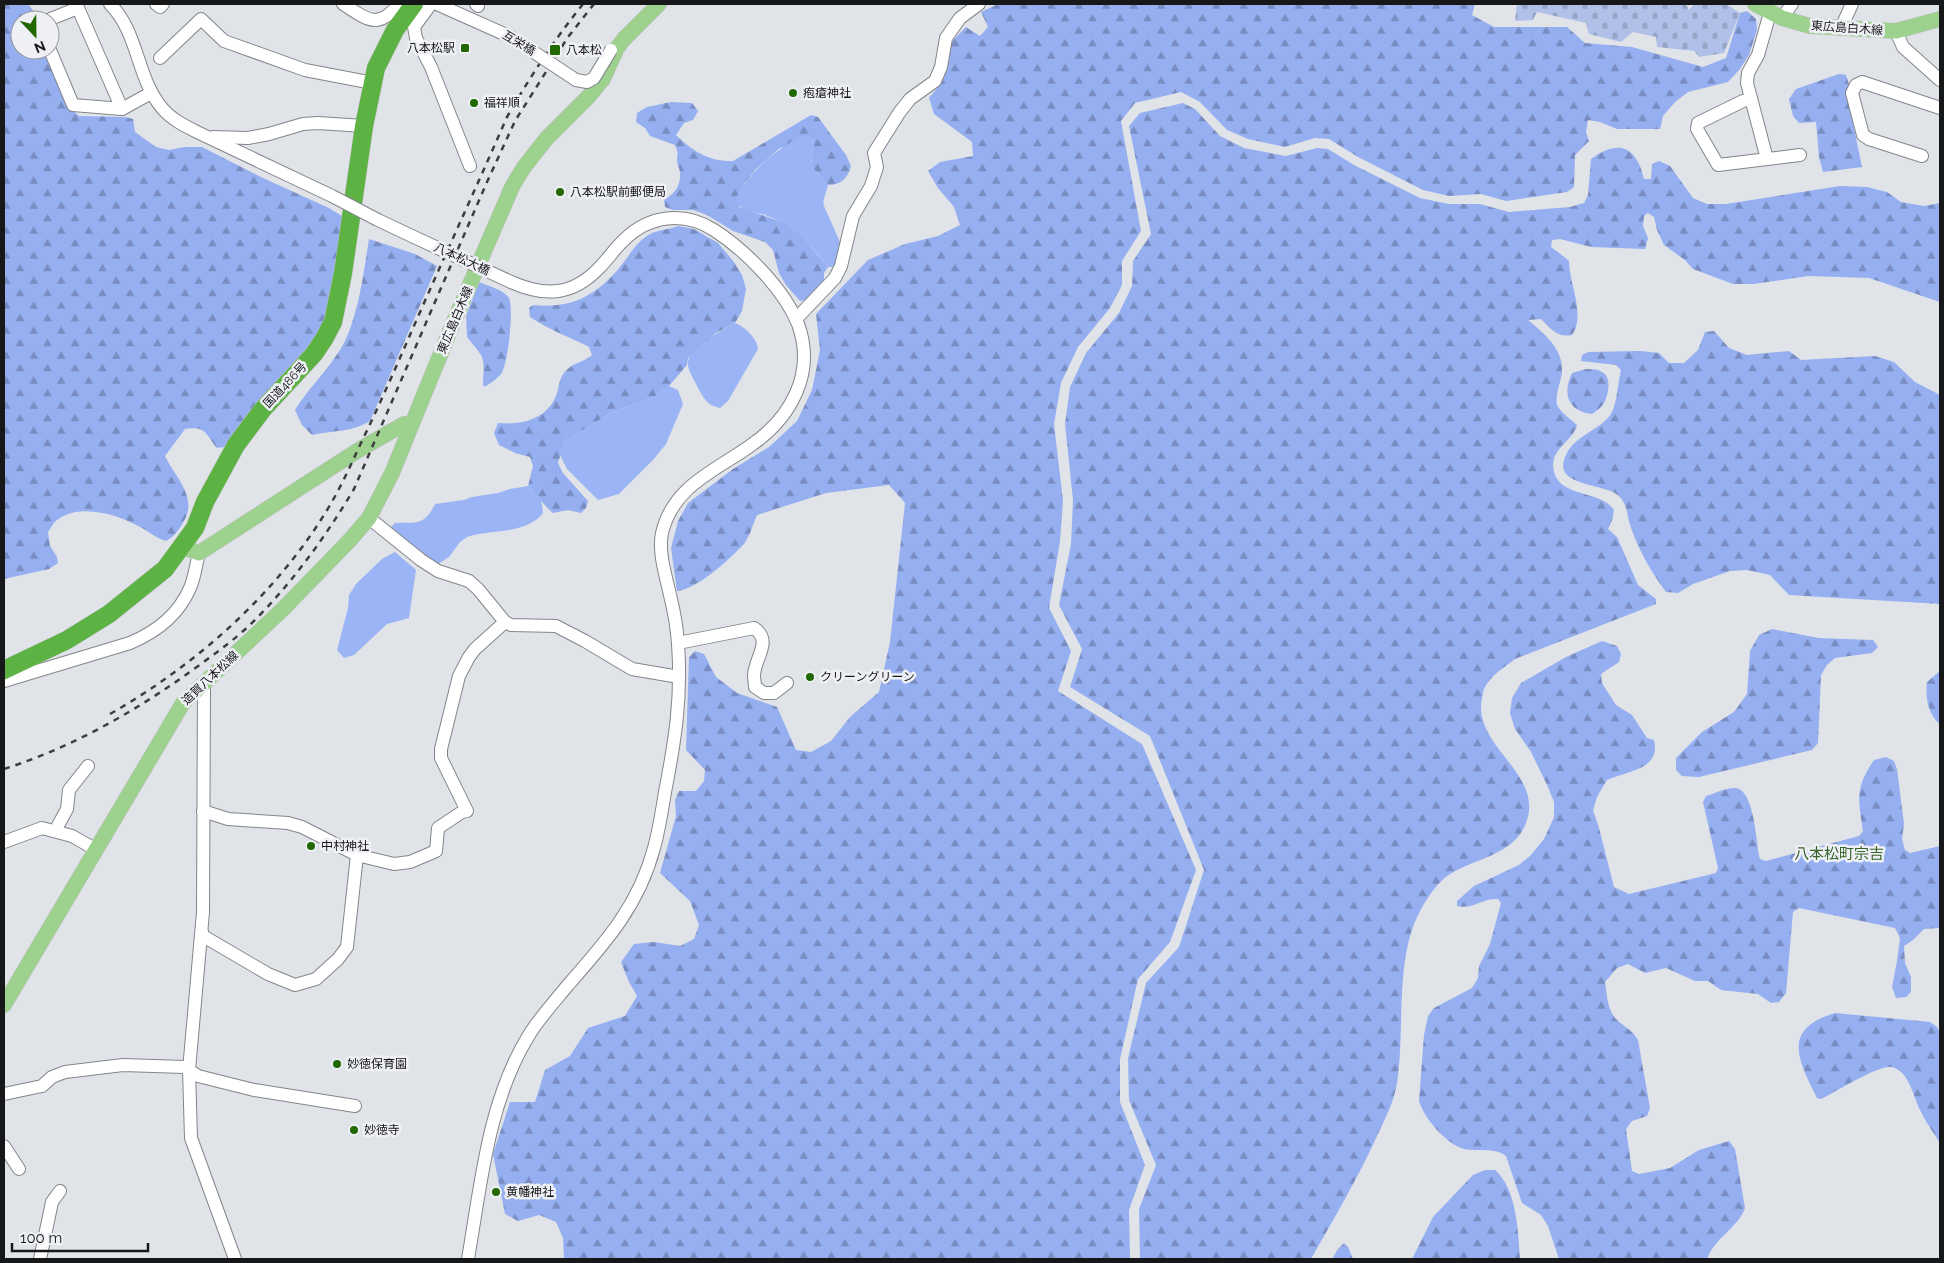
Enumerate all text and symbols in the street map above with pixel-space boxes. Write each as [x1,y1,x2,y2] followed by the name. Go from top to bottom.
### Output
[10,10,60,60] north arrow
[1811,19,1883,37] street label: 東広島白木線
[500,28,538,58] street label: 互栄橋
[32,38,48,56] text: N
[407,41,455,55] place label: 八本松駅
[459,42,471,54] marker: 八本松駅
[548,43,562,57] marker: 八本松
[566,43,602,57] place label: 八本松
[803,86,851,100] place label: 疱瘡神社
[787,87,799,99] marker: 疱瘡神社
[484,96,520,110] place label: 福祥順
[468,97,480,109] marker: 福祥順
[570,185,666,199] place label: 八本松駅前郵便局
[554,186,566,198] marker: 八本松駅前郵便局
[432,240,492,278] street label: 八本松大橋
[434,284,476,356] street label: 東広島白木線
[260,359,310,411] street label: 国道486号
[179,648,241,708] street label: 造賀八本松線
[820,670,915,684] place label: クリーングリーン
[804,671,816,683] marker: クリーングリーン
[321,839,369,853] place label: 中村神社
[305,840,317,852] marker: 中村神社
[1794,845,1884,863] district label: 八本松町宗吉
[347,1057,407,1071] place label: 妙徳保育園
[331,1058,343,1070] marker: 妙徳保育園
[364,1123,400,1137] place label: 妙徳寺
[348,1124,360,1136] marker: 妙徳寺
[506,1185,554,1199] place label: 黄幡神社
[490,1186,502,1198] marker: 黄幡神社
[12,1220,149,1252] scale bar
[20,1229,62,1247] text: 100 m

